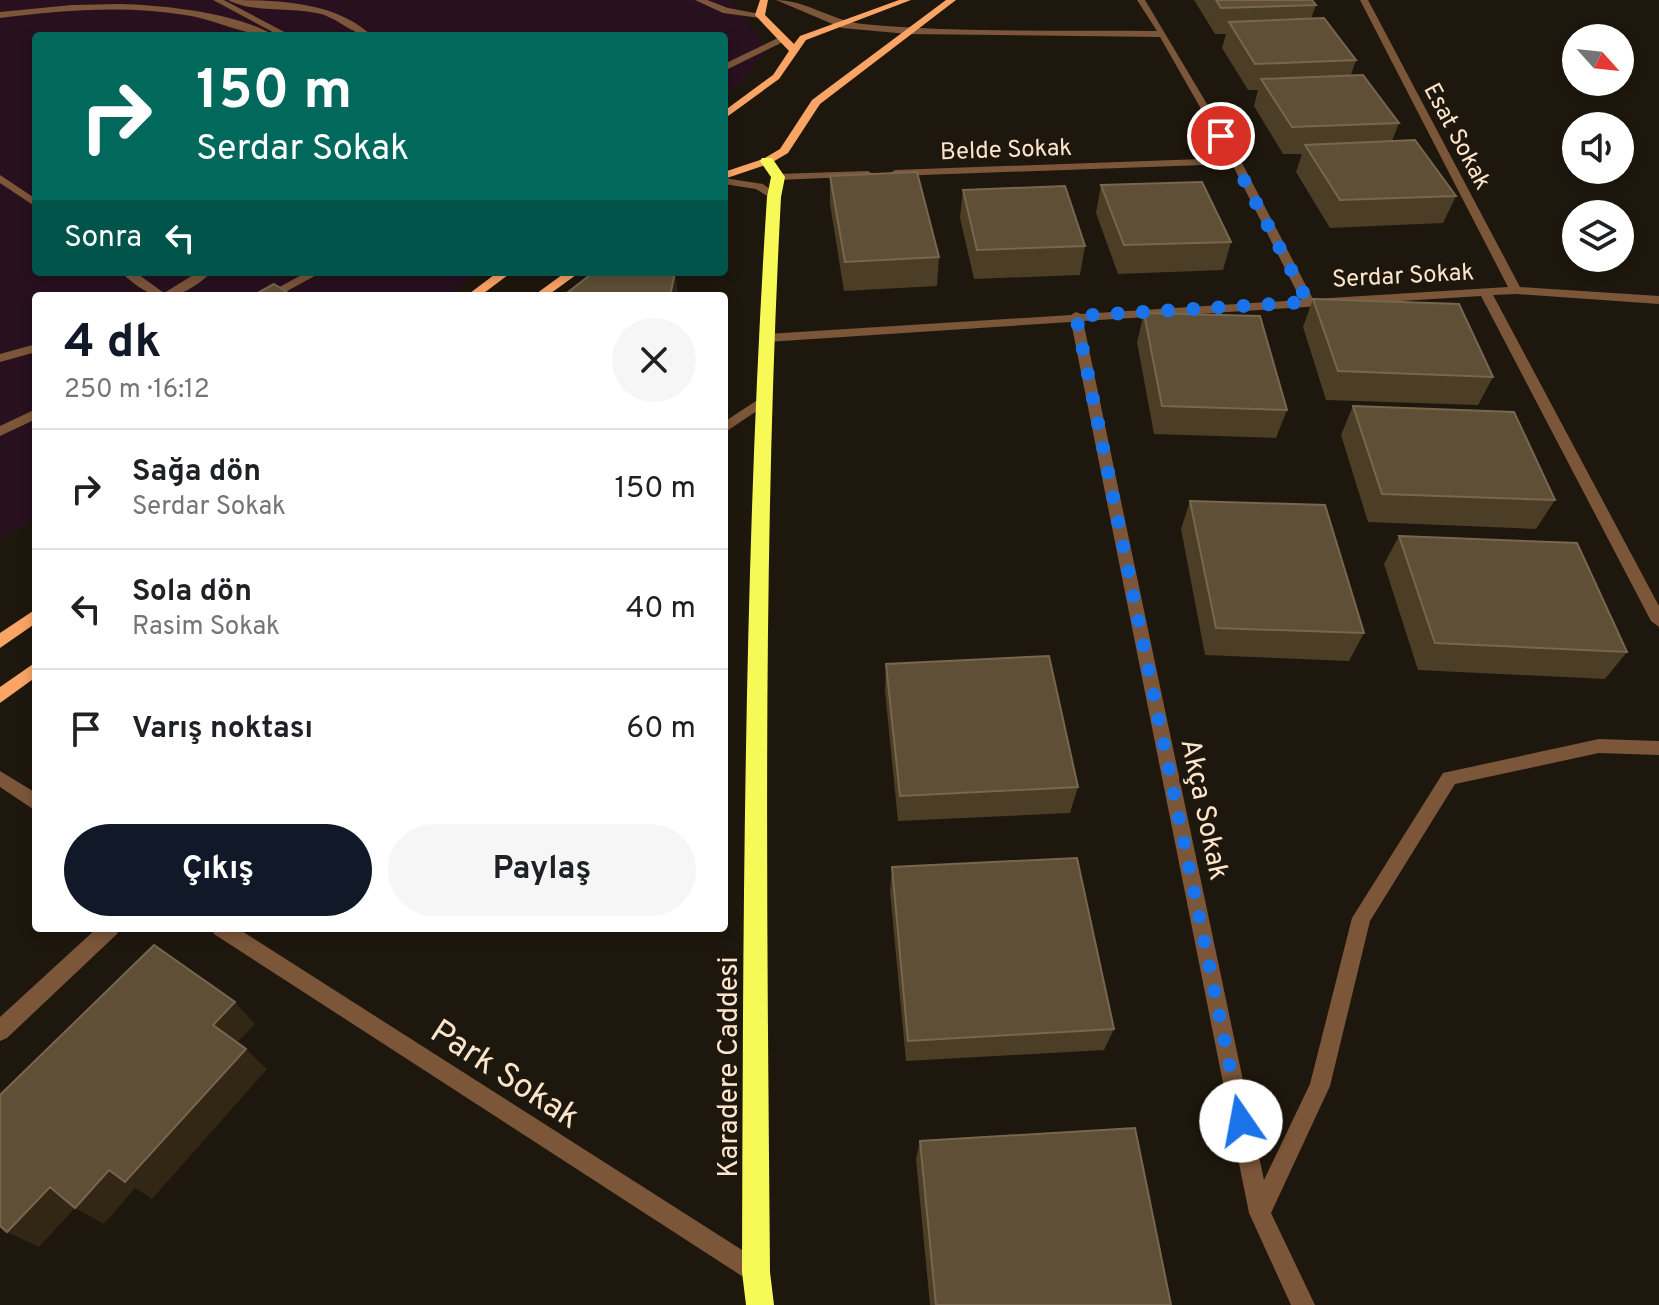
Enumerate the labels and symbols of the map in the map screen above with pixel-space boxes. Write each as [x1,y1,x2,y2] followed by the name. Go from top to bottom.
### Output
[1562,24,1634,96] north arrow
[1416,78,1497,196] street label: Esat Sokak
[1187,102,1255,170] pin
[940,134,1073,168] street label: Belde Sokak
[1331,258,1475,296] street label: Serdar Sokak
[1171,736,1236,884] street label: Akça Sokak
[712,956,748,1178] street label: Karadere Caddesi
[421,1012,587,1140] street label: Park Sokak
[1199,1079,1283,1163] position arrow

